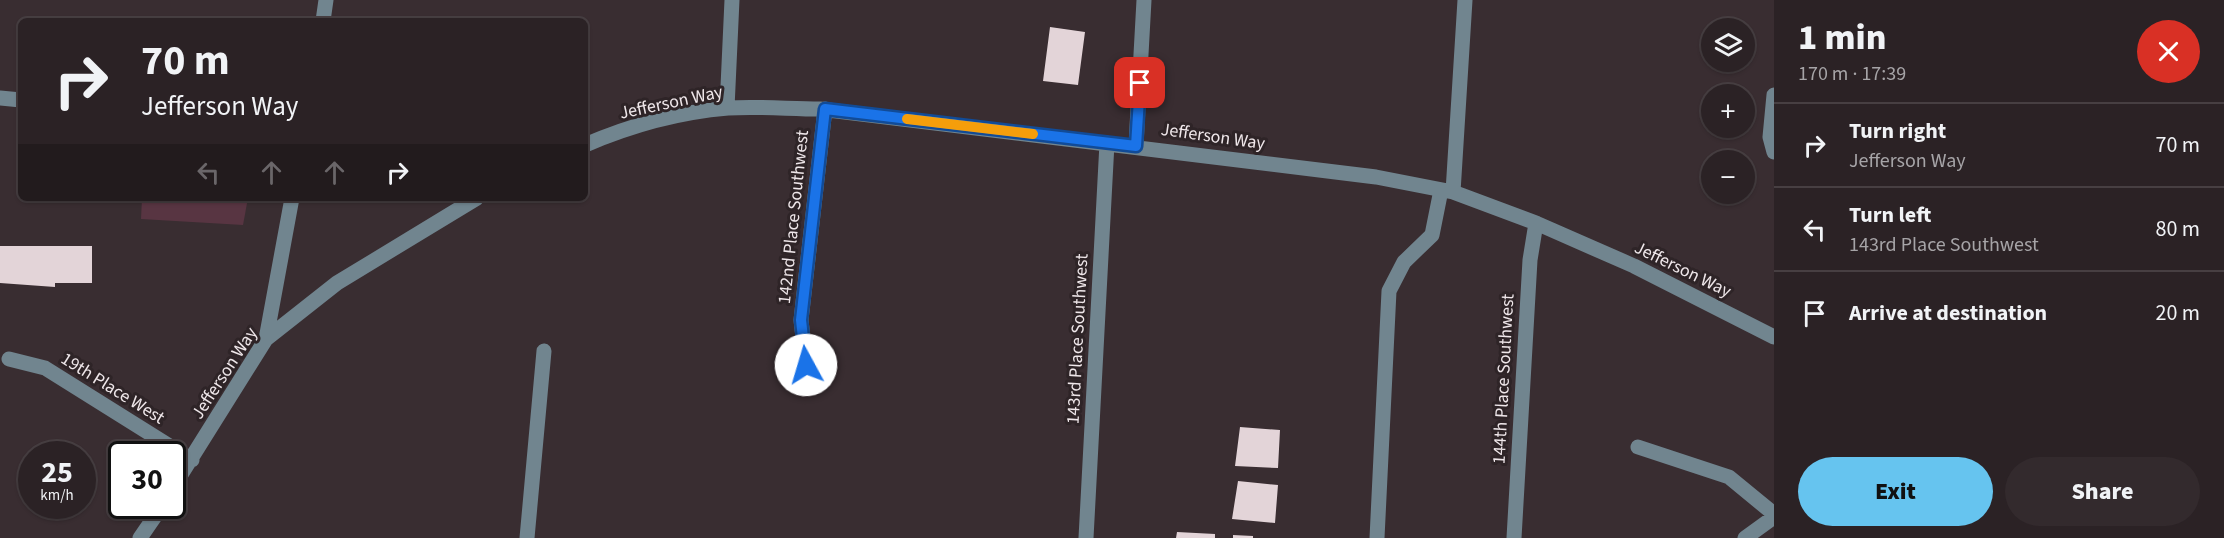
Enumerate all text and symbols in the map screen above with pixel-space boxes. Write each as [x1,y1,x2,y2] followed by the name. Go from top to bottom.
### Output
[1798,12,1886,63] text: 1 min
[1701,18,1755,204] map controls
[1701,18,1755,72] button: layers
[2137,20,2200,83] button: close
[141,31,230,91] text: 70 m
[42,42,120,120] icon: right
[1114,57,1165,108] pin
[1798,60,1906,88] text: 170 m · 17:39
[1123,66,1156,99] icon: arrive
[617,79,726,126] street label: Jefferson Way
[1701,84,1755,138] button: +
[141,87,298,126] text: Jefferson Way
[1849,115,1946,147] text: Turn right
[1159,117,1267,156] street label: Jefferson Way
[772,129,815,305] street label: 142nd Place Southwest
[1798,129,1831,162] icon: right
[2155,129,2200,161] text: 70 m
[1849,147,1966,175] text: Jefferson Way
[1701,150,1755,204] button: −
[192,156,225,189] icon: left
[255,156,288,189] icon: ahead
[318,156,351,189] icon: ahead
[381,156,414,189] icon: right
[1849,199,1931,231] text: Turn left
[1798,213,1831,246] icon: left
[2155,213,2200,245] text: 80 m
[1849,231,2039,259] text: 143rd Place Southwest
[1630,235,1736,304] street label: Jefferson Way
[1061,253,1094,425] street label: 143rd Place Southwest
[1487,293,1520,465] street label: 144th Place Southwest
[1798,297,1831,330] icon: arrive
[1849,297,2047,329] text: Arrive at destination
[2155,297,2200,329] text: 20 m
[185,322,264,424] street label: Jefferson Way
[774,333,838,397] position arrow
[56,347,169,430] street label: 19th Place West
[108,441,186,519] speed limit sign: 30
[41,451,73,494] text: 25
[1798,457,1993,526] button: Exit
[2005,457,2200,526] button: Share
[40,485,74,506] text: km/h

